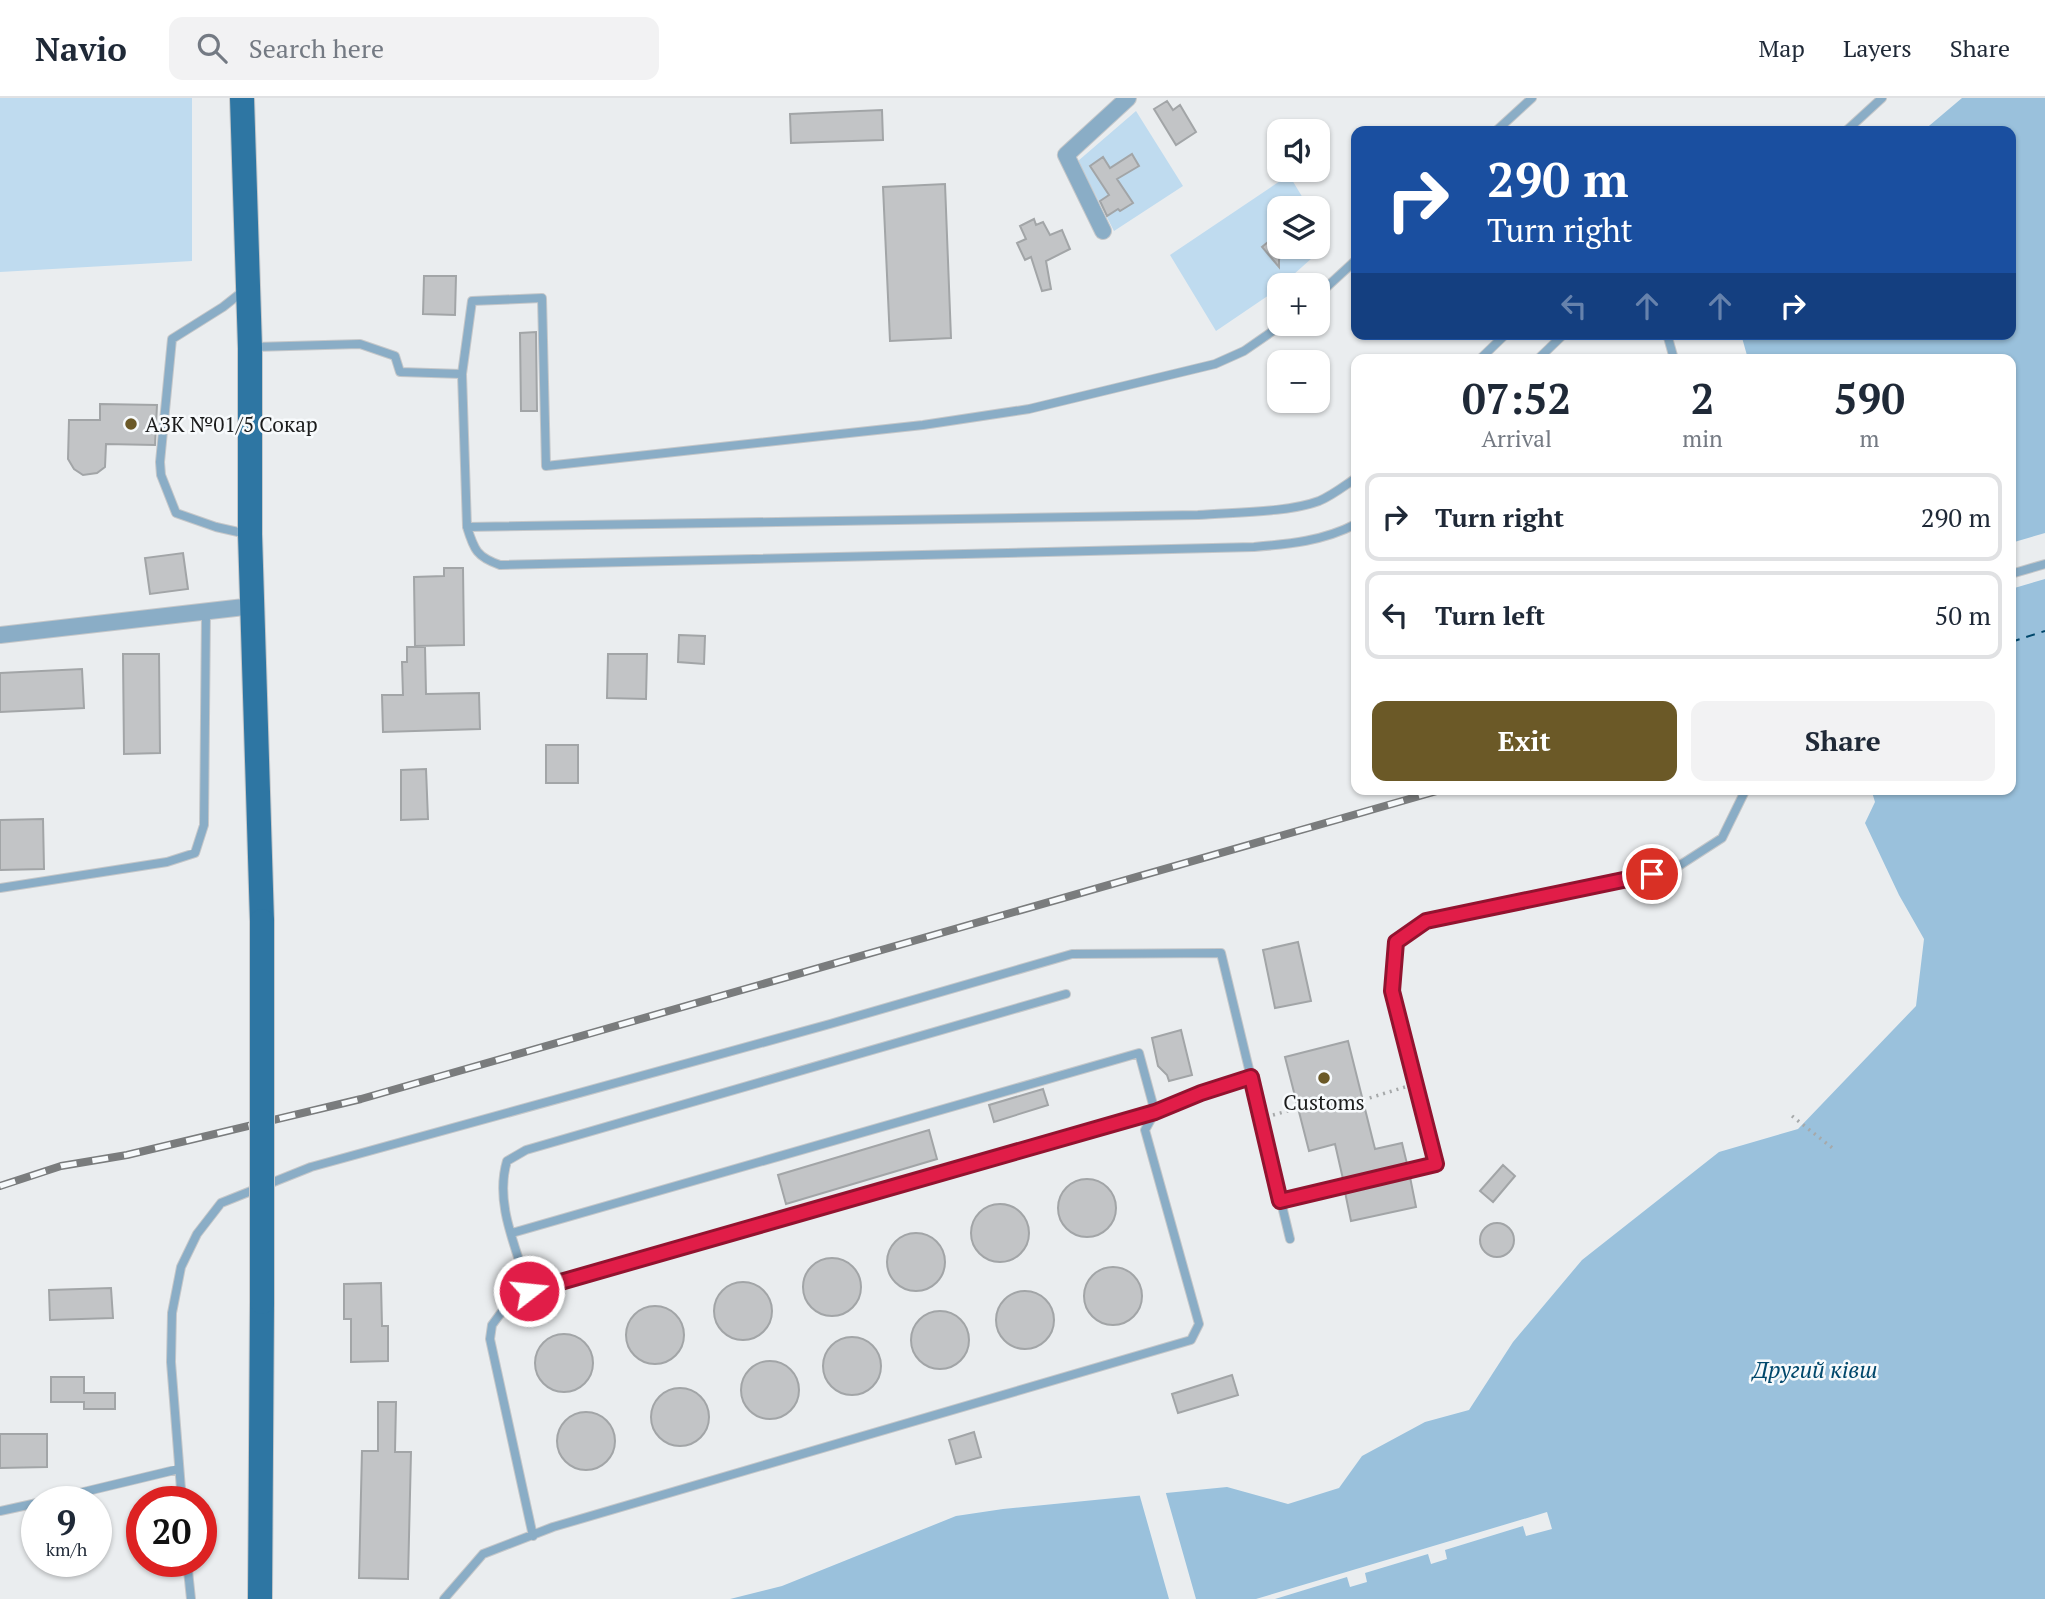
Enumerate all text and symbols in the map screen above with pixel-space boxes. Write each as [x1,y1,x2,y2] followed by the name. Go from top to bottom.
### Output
[169,17,659,80] search box
[35,27,127,70] text: Navio
[193,29,231,67] icon: search
[249,31,384,65] text: Search here
[1758,32,1805,64] text: Map
[1843,32,1912,64] text: Layers
[1950,32,2010,64] text: Share
[1267,119,1330,413] map controls
[1267,119,1330,182] button: sound
[1487,146,1629,211] text: 290 m
[1372,154,1463,245] icon: right
[1267,196,1330,259] button: layers
[1487,209,1633,251] text: Turn right
[1267,273,1330,336] button: +
[1555,287,1593,325] icon: left
[1628,287,1666,325] icon: ahead
[1701,287,1739,325] icon: ahead
[1774,287,1812,325] icon: right
[1267,350,1330,413] button: −
[1462,370,1571,426] text: 07:52
[1691,370,1714,426] text: 2
[1834,370,1905,426] text: 590
[145,410,318,438] place label: АЗК №01/5 Сокар
[123,416,139,432] marker: АЗК №01/5 Сокар
[1481,423,1552,454] text: Arrival
[1682,423,1723,454] text: min
[1859,423,1879,454] text: m
[1376,498,1414,536] icon: right
[1435,500,1564,534] text: Turn right
[1921,500,1991,534] text: 290 m
[1376,596,1414,634] icon: left
[1435,598,1545,632] text: Turn left
[1935,598,1991,632] text: 50 m
[1372,701,1677,781] button: Exit
[1691,701,1995,781] button: Share
[1622,844,1682,904] pin
[1633,855,1671,893] icon: arrive
[1316,1070,1332,1086] marker: Customs
[1283,1088,1365,1116] place label: Customs
[492,1254,566,1328] position arrow
[1750,1354,1878,1385] water label: Другий ківш
[126,1486,217,1577] speed limit sign: 20
[57,1499,76,1545] text: 9
[46,1537,87,1561] text: km/h

